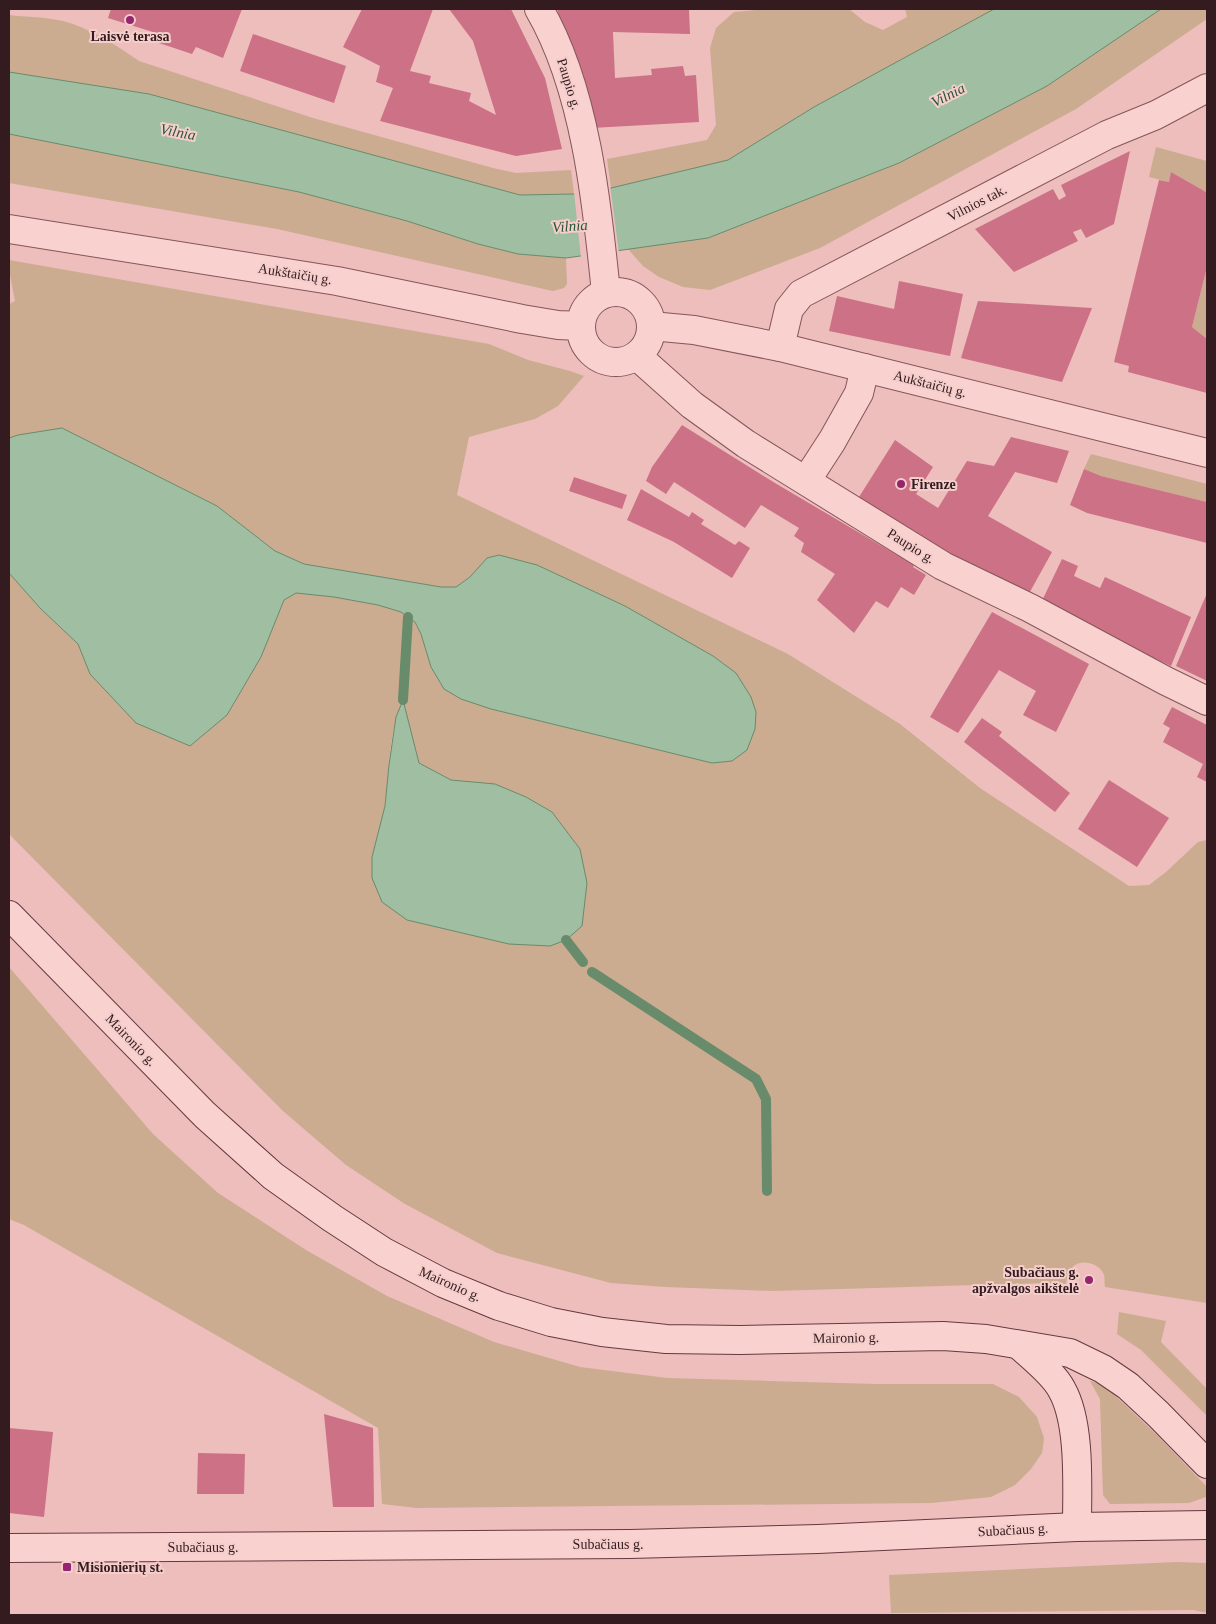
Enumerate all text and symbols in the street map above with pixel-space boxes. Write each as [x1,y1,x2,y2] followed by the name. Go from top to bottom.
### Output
[124,14,136,26] marker: Laisvė terasa
[91,29,169,44] place label: Laisvė terasa
[554,57,584,111] street label: Paupio g.
[929,80,967,110] water label: Vilnia
[159,121,197,143] water label: Vilnia
[945,182,1009,224] street label: Vilnios tak.
[552,217,588,235] water label: Vilnia
[257,261,333,287] street label: Aukštaičių g.
[892,368,968,400] street label: Aukštaičių g.
[911,477,956,492] place label: Firenze
[895,478,907,490] marker: Firenze
[885,526,937,566] street label: Paupio g.
[103,1011,159,1069] street label: Maironio g.
[417,1264,483,1304] street label: Maironio g.
[972,1265,1079,1296] place label: Subačiaus g. apžvalgos aikštelė
[1083,1274,1095,1286] marker: Subačiaus g. apžvalgos aikštelė
[813,1330,879,1346] street label: Maironio g.
[977,1521,1049,1539] street label: Subačiaus g.
[573,1537,643,1552] street label: Subačiaus g.
[168,1540,238,1555] street label: Subačiaus g.
[77,1560,163,1575] place label: Misionierių st.
[61,1561,73,1573] marker: Misionierių st.

